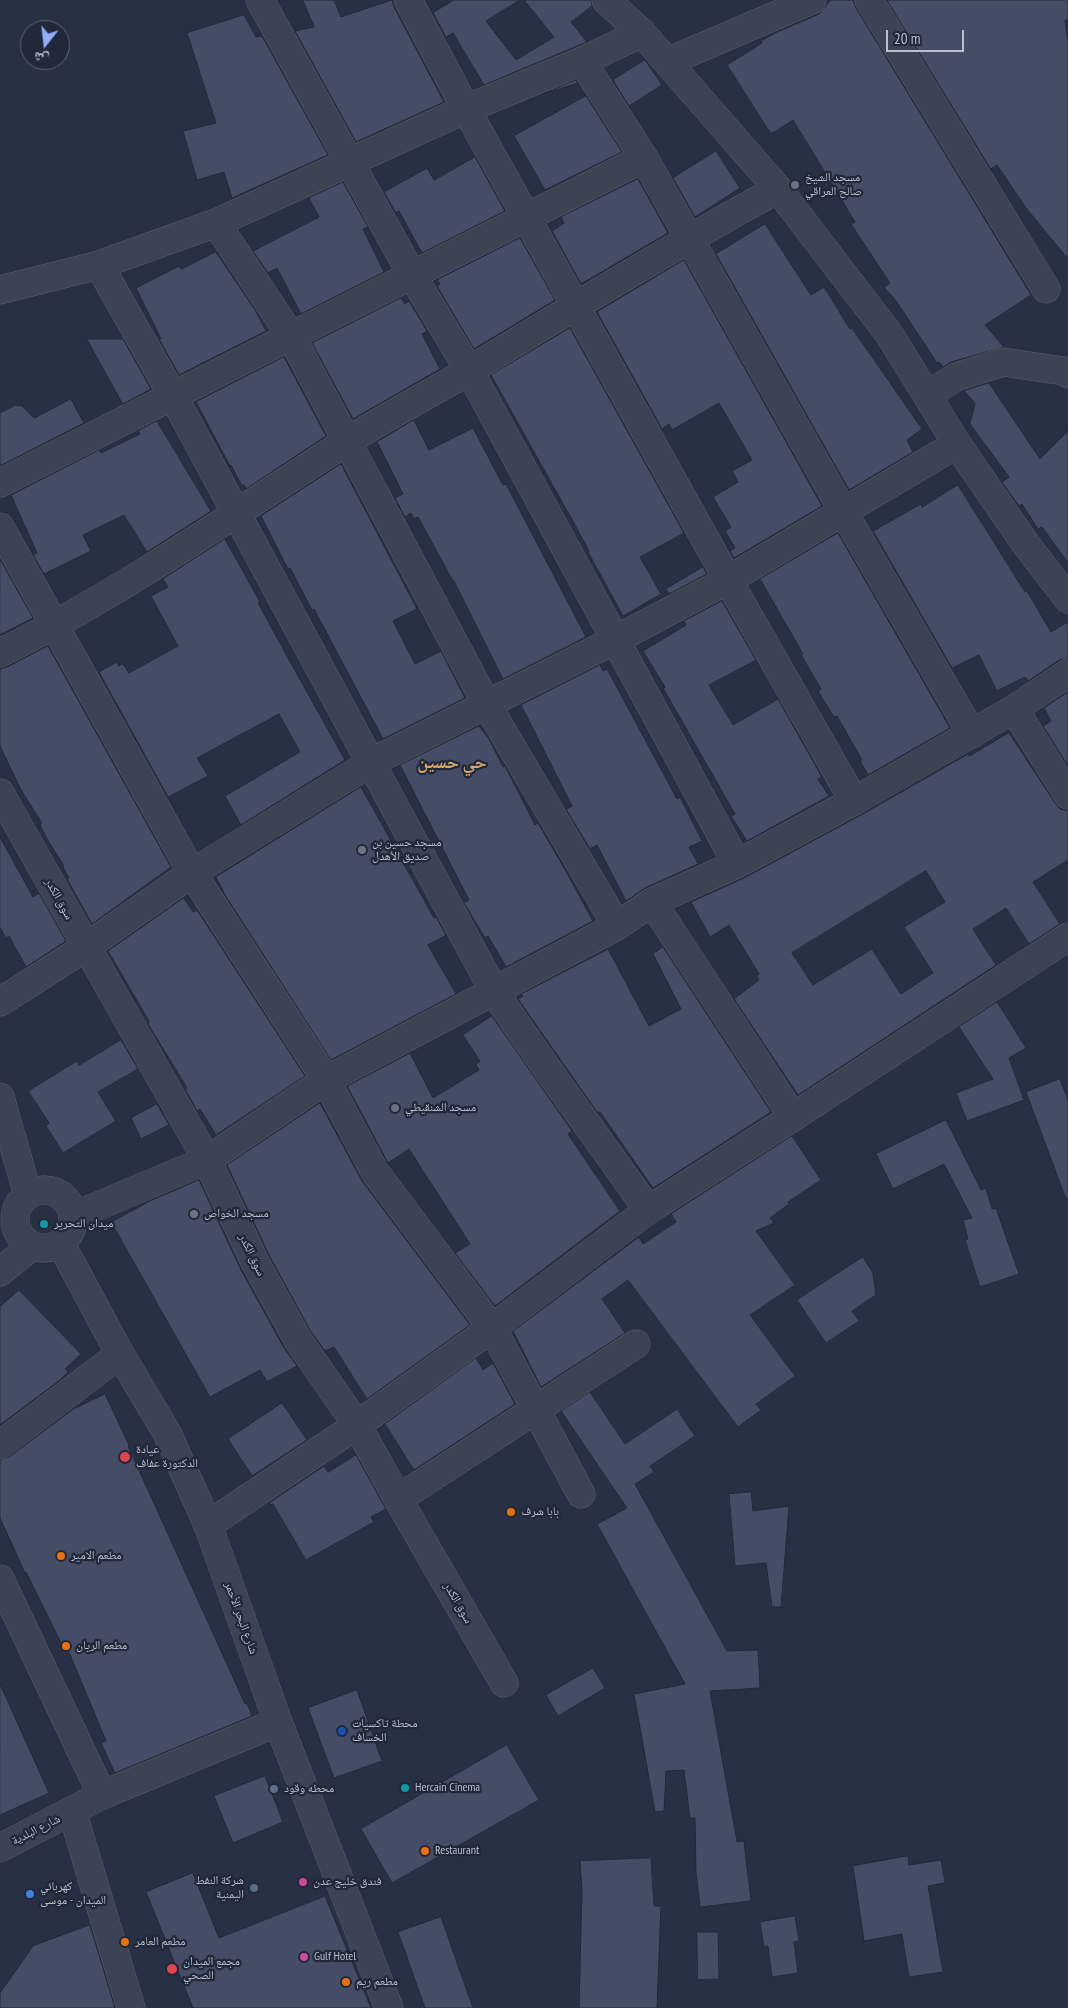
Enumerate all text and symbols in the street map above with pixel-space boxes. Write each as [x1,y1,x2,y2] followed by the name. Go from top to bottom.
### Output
[20,20,70,70] north arrow
[888,20,966,52] scale bar
[894,29,920,48] text: 20 m
[32,48,51,69] text: ش
[805,171,862,199] place label: مسجد الشيخ صالح العراقي
[789,179,801,191] marker: مسجد الشيخ صالح العراقي
[417,752,487,774] district label: حي حسين
[372,836,441,864] place label: مسجد حسين بن صديق الأهدل
[356,844,368,856] marker: مسجد حسين بن صديق الأهدل
[42,876,76,922] street label: سوق الكدر
[405,1101,476,1115] place label: مسجد الشنقيطي
[389,1102,401,1114] marker: مسجد الشنقيطي
[204,1207,269,1221] place label: مسجد الخواص
[188,1208,200,1220] marker: مسجد الخواص
[54,1217,113,1231] place label: ميدان التحرير
[38,1218,50,1230] marker: ميدان التحرير
[236,1232,268,1278] street label: سوق الكدر
[136,1443,198,1471] place label: عيادة الدكتورة عفاف
[118,1450,132,1464] marker: عيادة الدكتورة عفاف
[521,1505,559,1519] place label: بابا شرف
[505,1506,517,1518] marker: بابا شرف
[71,1549,122,1563] place label: مطعم الامير
[55,1550,67,1562] marker: مطعم الامير
[221,1580,261,1656] street label: شارع البحر الأحمر
[441,1580,475,1626] street label: سوق الكدر
[76,1639,127,1653] place label: مطعم الريان
[60,1640,72,1652] marker: مطعم الريان
[352,1717,418,1745] place label: محطة تاكسيات الخساف
[336,1725,348,1737] marker: محطة تاكسيات الخساف
[415,1781,480,1795] place label: Hercain Cinema
[284,1782,334,1796] place label: محطه وقود
[399,1782,411,1794] marker: Hercain Cinema
[268,1783,280,1795] marker: محطه وقود
[9,1812,63,1848] street label: شارع البلدية
[435,1844,479,1858] place label: Restaurant
[419,1845,431,1857] marker: Restaurant
[195,1874,244,1902] place label: شركة النفط اليمنية
[313,1875,382,1889] place label: فندق خليج عدن
[297,1876,309,1888] marker: فندق خليج عدن
[40,1880,106,1908] place label: كهربائي الميدان - موسى
[248,1882,260,1894] marker: شركة النفط اليمنية
[24,1888,36,1900] marker: كهربائي الميدان - موسى
[135,1935,186,1949] place label: مطعم العامر
[119,1936,131,1948] marker: مطعم العامر
[314,1950,356,1964] place label: Gulf Hotel
[298,1951,310,1963] marker: Gulf Hotel
[183,1955,240,1983] place label: مجمع الميدان الصحي
[165,1962,179,1976] marker: مجمع الميدان الصحي
[356,1975,398,1989] place label: مطعم ريم
[340,1976,352,1988] marker: مطعم ريم

